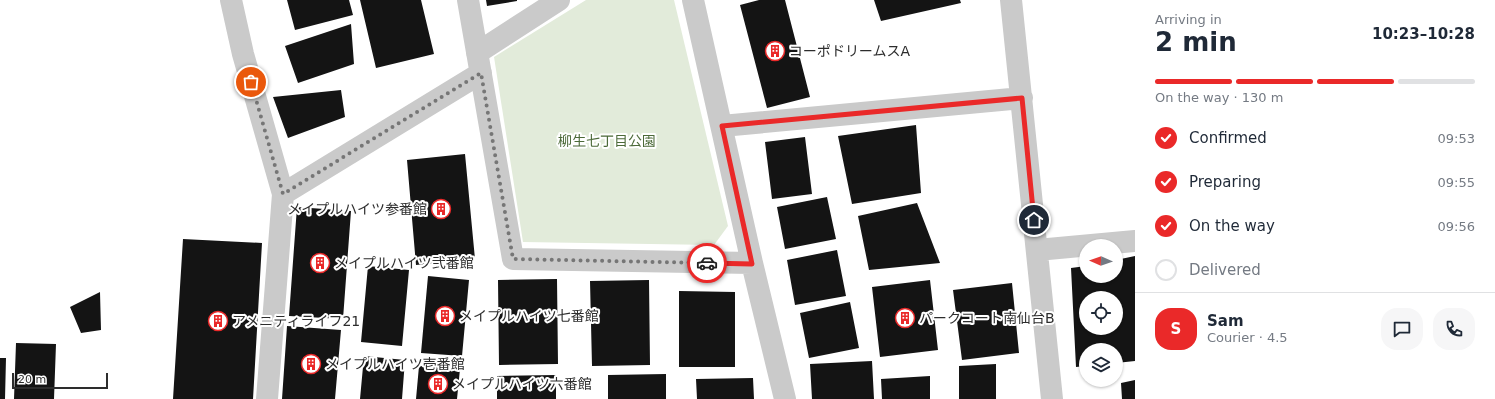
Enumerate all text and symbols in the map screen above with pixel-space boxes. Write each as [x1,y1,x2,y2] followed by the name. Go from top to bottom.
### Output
[1155,12,1222,27] text: Arriving in
[1372,25,1475,43] text: 10:23–10:28
[1155,27,1237,57] text: 2 min
[764,40,786,62] building icon: コーポドリームスA
[789,43,911,59] place label: コーポドリームスA
[234,65,268,99] pin
[240,71,262,93] icon: bag
[1155,90,1283,105] text: On the way · 130 m
[1155,127,1177,149] icon: check
[1189,129,1267,147] text: Confirmed
[1438,131,1475,146] text: 09:53
[558,133,656,149] park label: 柳生七丁目公園
[1155,171,1177,193] icon: check
[1189,173,1261,191] text: Preparing
[1438,175,1475,190] text: 09:55
[430,198,452,220] building icon: メイプルハイツ参番館
[287,201,427,217] place label: メイプルハイツ参番館
[1017,203,1051,237] pin
[1023,209,1045,231] icon: home
[1155,215,1177,237] icon: check
[1189,217,1275,235] text: On the way
[1438,219,1475,234] text: 09:56
[1079,239,1123,283] north arrow
[1079,239,1123,387] map controls
[687,243,727,283] courier
[309,252,331,274] building icon: メイプルハイツ弐番館
[696,252,718,274] icon: car
[334,255,474,271] place label: メイプルハイツ弐番館
[1189,261,1261,279] text: Delivered
[1079,291,1123,335] button: locate
[434,305,456,327] building icon: メイプルハイツ七番館
[894,307,916,329] building icon: パークコート南仙台B
[459,308,599,324] place label: メイプルハイツ七番館
[1381,308,1423,350] button: chat
[1433,308,1475,350] button: phone
[207,310,229,332] building icon: アメニティライフ21
[919,310,1055,326] place label: パークコート南仙台B
[1207,312,1244,330] text: Sam
[232,313,360,329] place label: アメニティライフ21
[1171,320,1181,338] text: S
[1207,330,1288,345] text: Courier · 4.5
[1079,343,1123,387] button: layers
[300,353,322,375] building icon: メイプルハイツ壱番館
[325,356,465,372] place label: メイプルハイツ壱番館
[12,371,108,390] scale bar
[18,373,46,386] text: 20 m
[427,373,449,395] building icon: メイプルハイツ六番館
[452,376,592,392] place label: メイプルハイツ六番館

